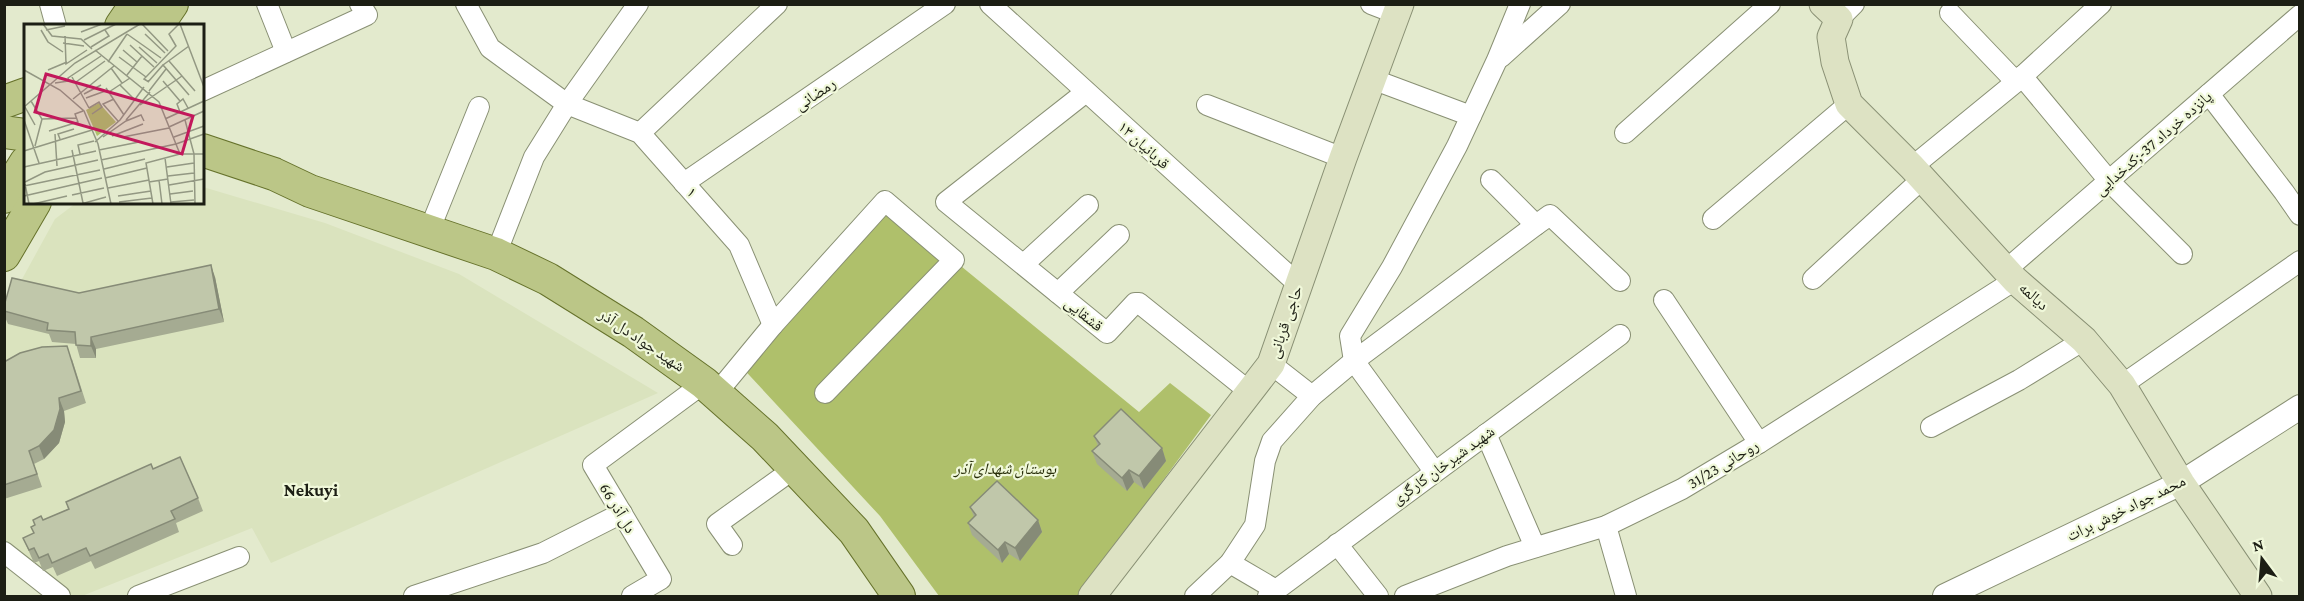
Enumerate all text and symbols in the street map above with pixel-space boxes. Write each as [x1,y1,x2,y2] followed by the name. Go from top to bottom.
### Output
[24,24,204,204] inset map
[791,74,840,115] street label: رمضانی
[2091,87,2217,200] street label: پانزده خرداد 37-;کدخدایی
[1114,118,1173,174] street label: ۱۳ قربانیان
[683,184,701,200] street label: ۱
[2016,279,2052,314] street label: دیالمه
[1265,284,1307,361] street label: حاجی قربانی
[1060,294,1106,336] street label: قشقایی
[594,304,688,377] street label: شهید جواد دل آذر
[1389,422,1499,509] street label: شهید شیرخان کارگری
[1685,436,1762,493] street label: روحانی 31/23
[953,460,1057,479] park label: بوستان شهدای آذر
[2064,472,2189,546] street label: محمد جواد خوش برات
[284,480,339,500] district label: Nekuyi
[595,480,639,537] street label: دل آذر 66
[2232,529,2292,589] north arrow
[2250,535,2266,555] text: N

